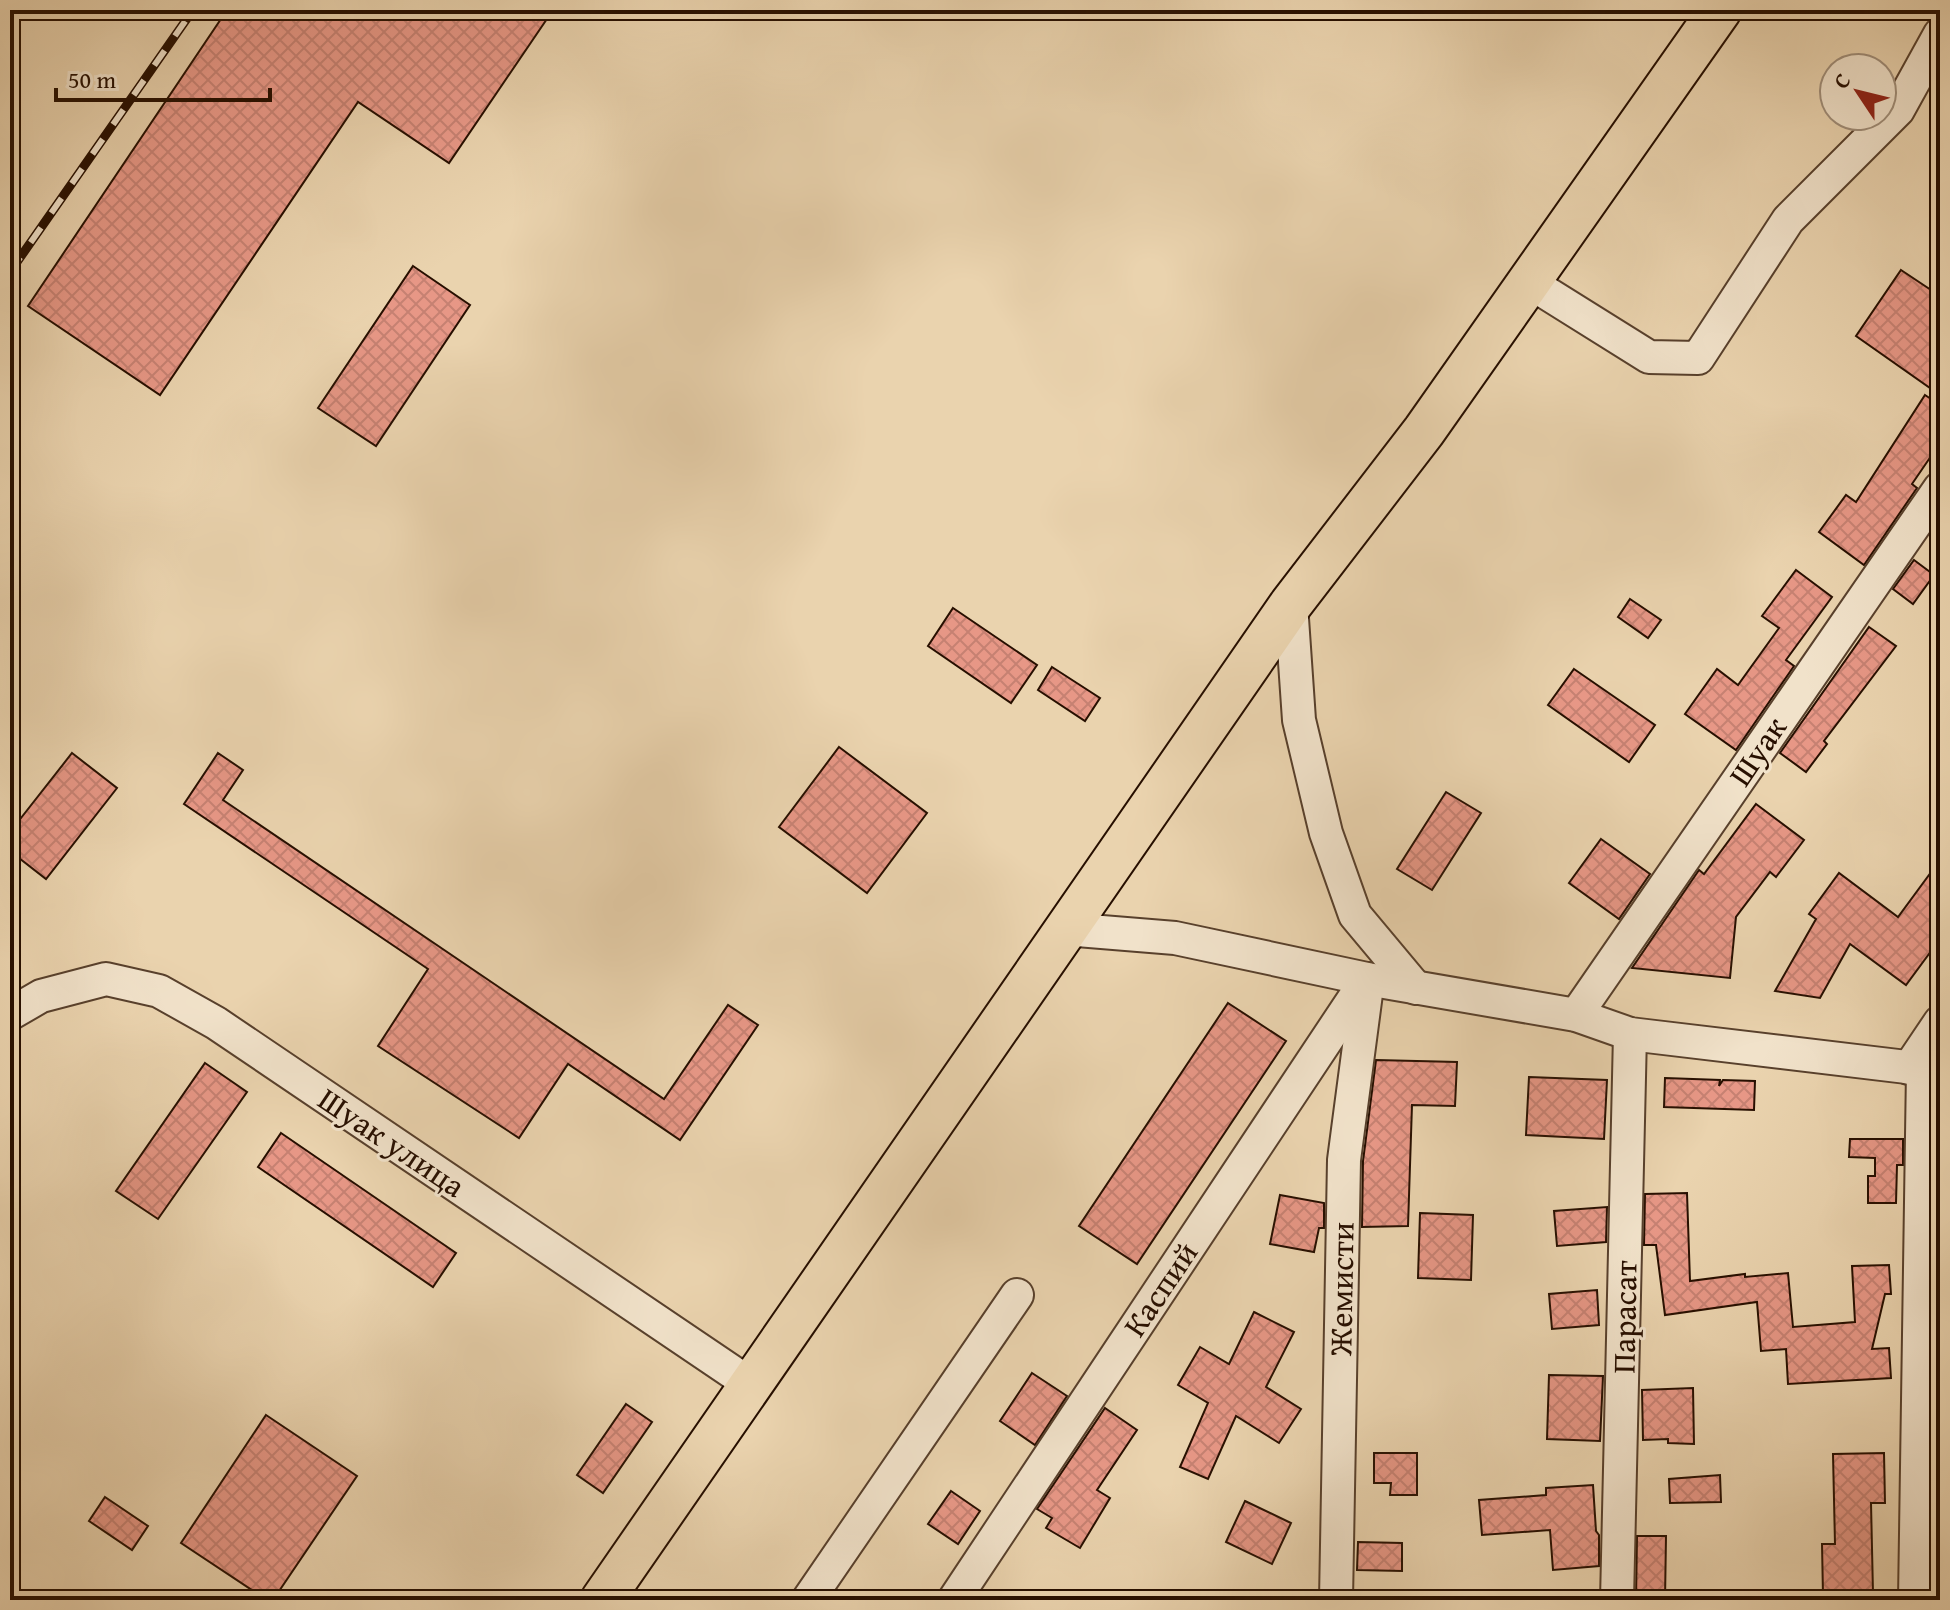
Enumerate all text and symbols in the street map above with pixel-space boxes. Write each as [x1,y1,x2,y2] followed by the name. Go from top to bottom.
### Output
[56,52,270,102] scale bar
[1818,52,1898,132] north arrow
[68,62,116,97] text: 50 m
[1825,66,1858,95] text: С
[1717,707,1798,795] street label: Шуак
[309,1075,476,1209] street label: Шуак улица
[1316,1222,1366,1357] street label: Жемисти
[1111,1232,1209,1346] street label: Каспий
[1600,1259,1648,1374] street label: Парасат

